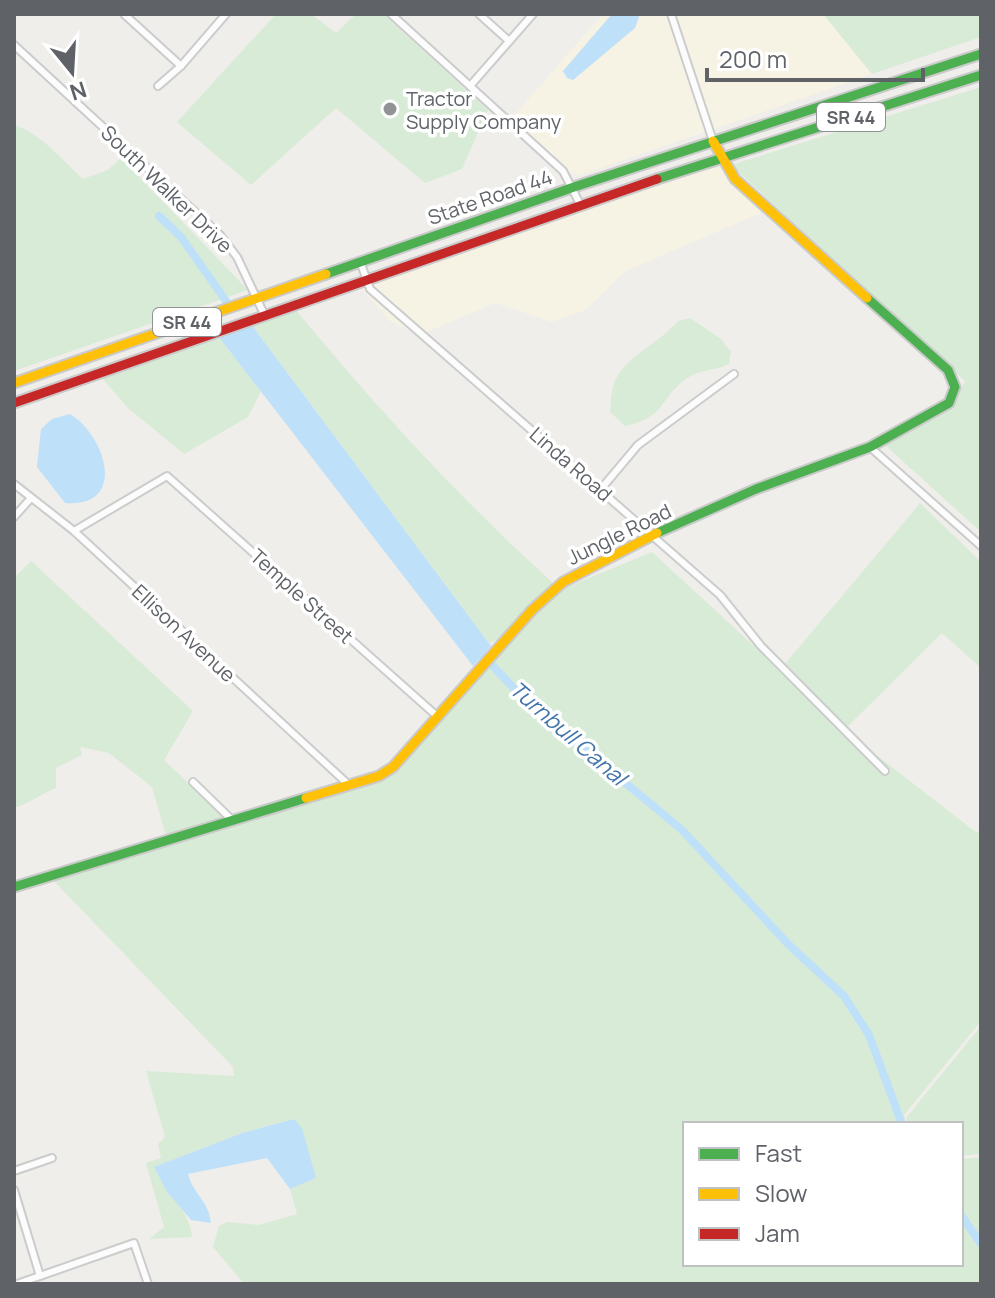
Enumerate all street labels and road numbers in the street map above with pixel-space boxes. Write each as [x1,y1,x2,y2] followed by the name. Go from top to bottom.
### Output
[817,103,885,131] road number: SR 44
[95,119,239,259] street label: South Walker Drive
[424,163,556,231] street label: State Road 44
[153,308,221,336] road number: SR 44
[524,421,618,507] street label: Linda Road
[562,497,676,571] street label: Jungle Road
[245,543,359,649] street label: Temple Street
[126,578,242,688] street label: Ellison Avenue

